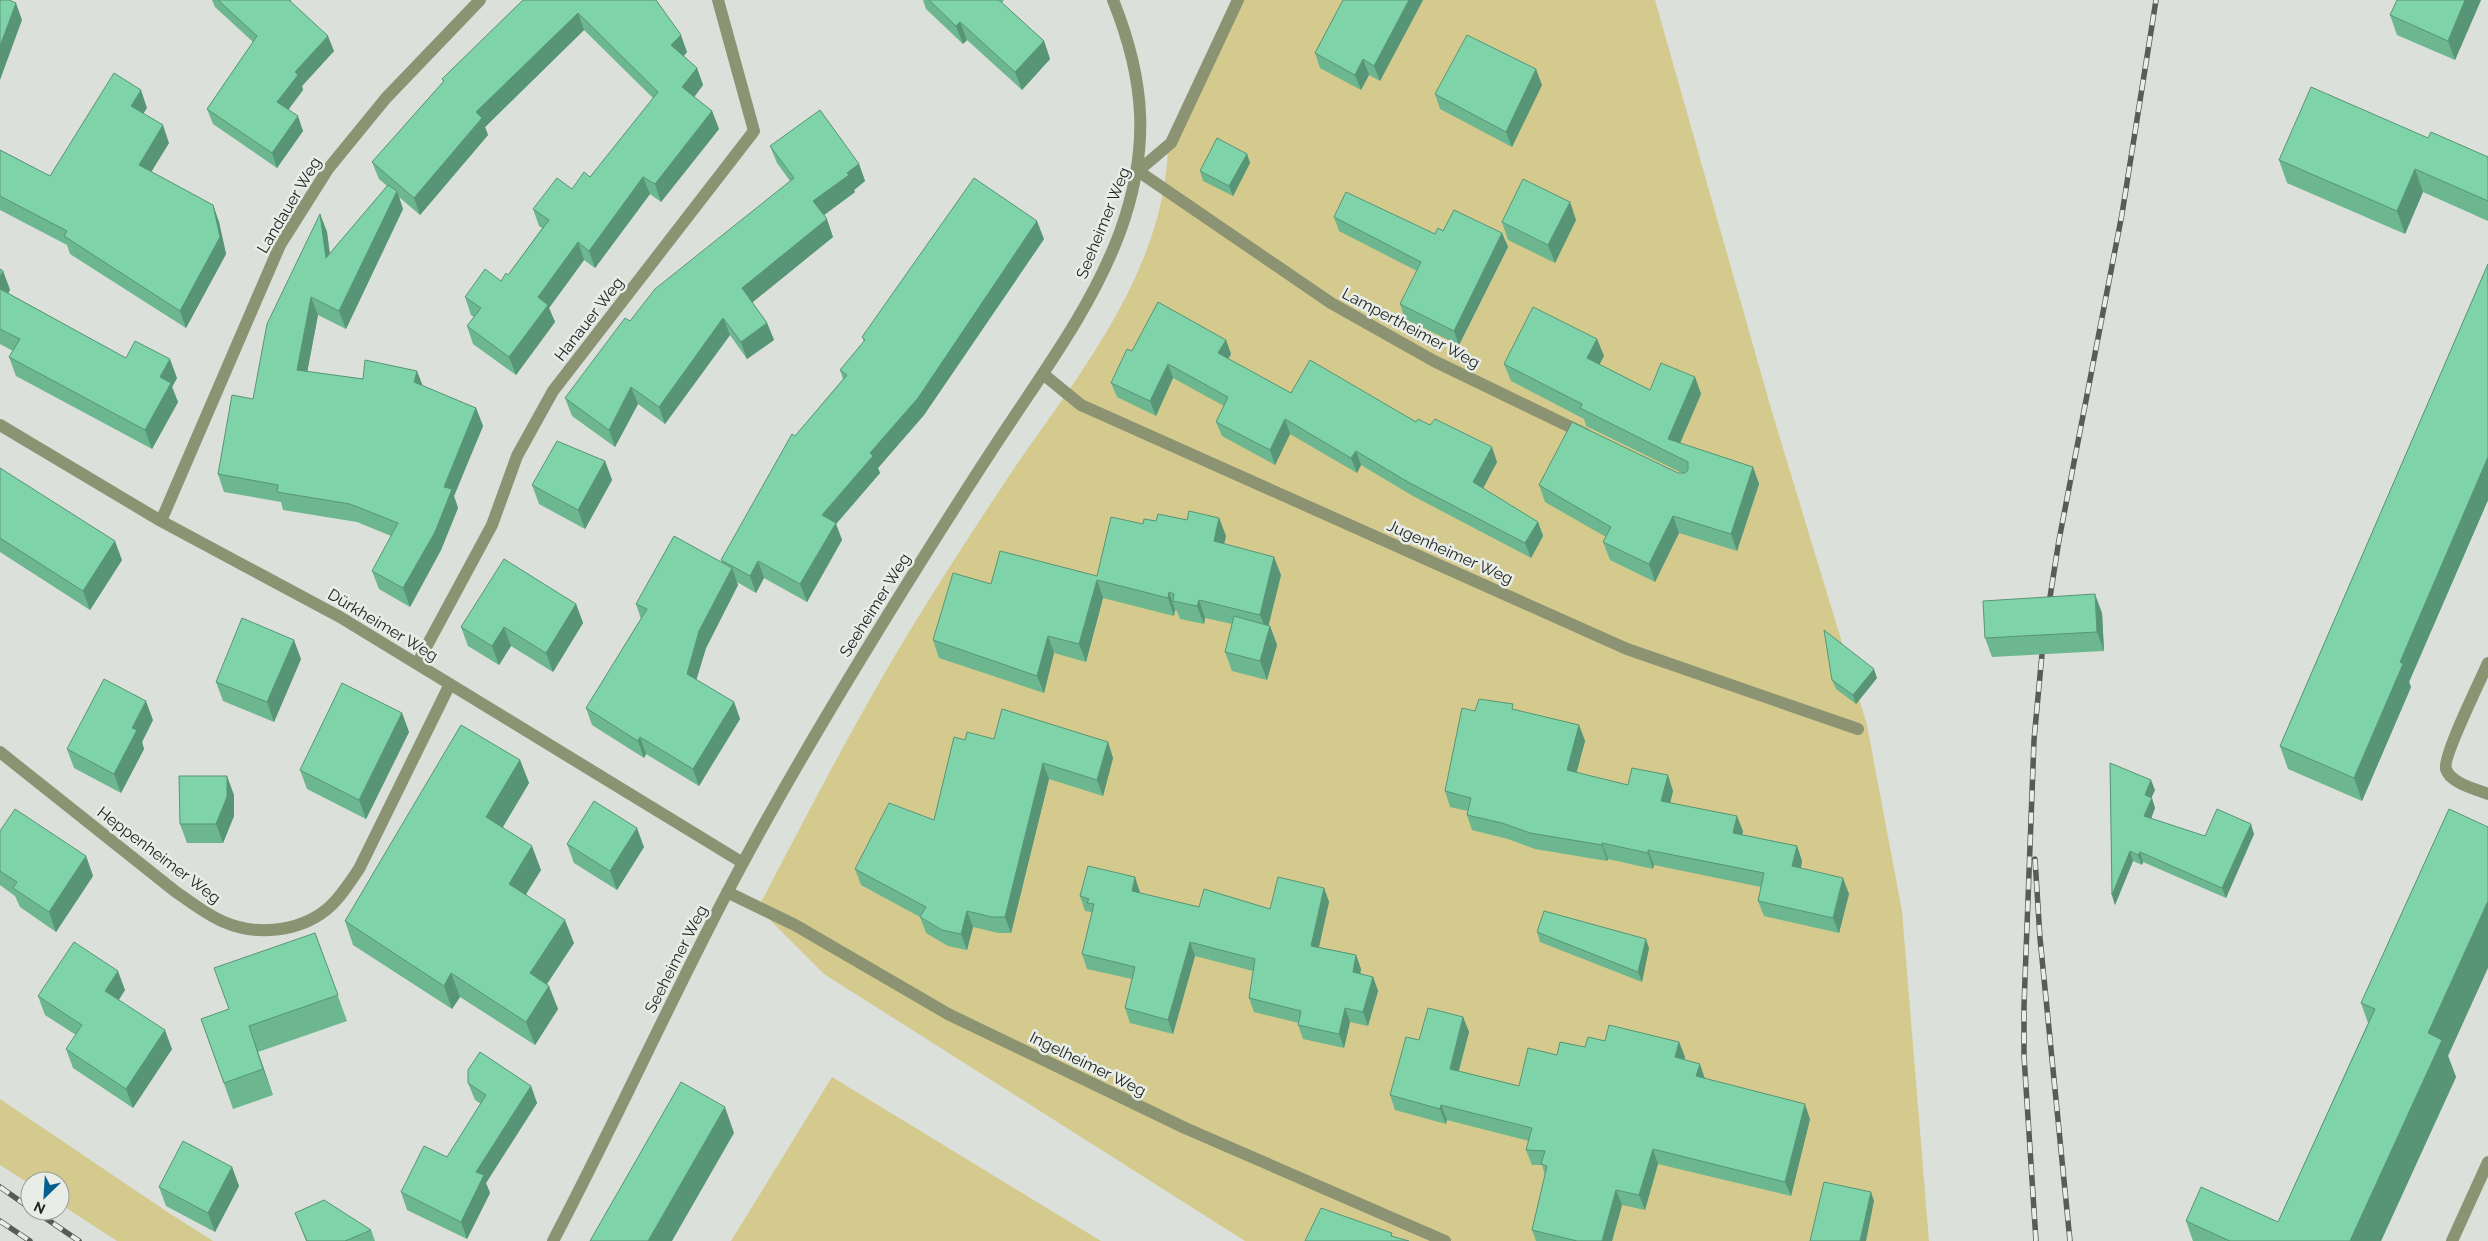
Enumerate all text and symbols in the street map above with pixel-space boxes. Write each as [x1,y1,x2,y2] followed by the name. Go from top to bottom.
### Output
[253,154,325,256] street label: Landauer Weg
[1072,164,1134,282] street label: Seeheimer Weg
[550,273,628,365] street label: Hanauer Weg
[1339,284,1483,372] street label: Lampertheimer Weg
[1384,516,1516,588] street label: Jugenheimer Weg
[836,550,914,660] street label: Seeheimer Weg
[325,585,441,665] street label: Dürkheimer Weg
[94,802,224,908] street label: Heppenheimer Weg
[641,902,711,1016] street label: Seeheimer Weg
[1027,1028,1149,1100] street label: Ingelheimer Weg
[20,1171,70,1221] north arrow
[31,1198,48,1217] text: N

